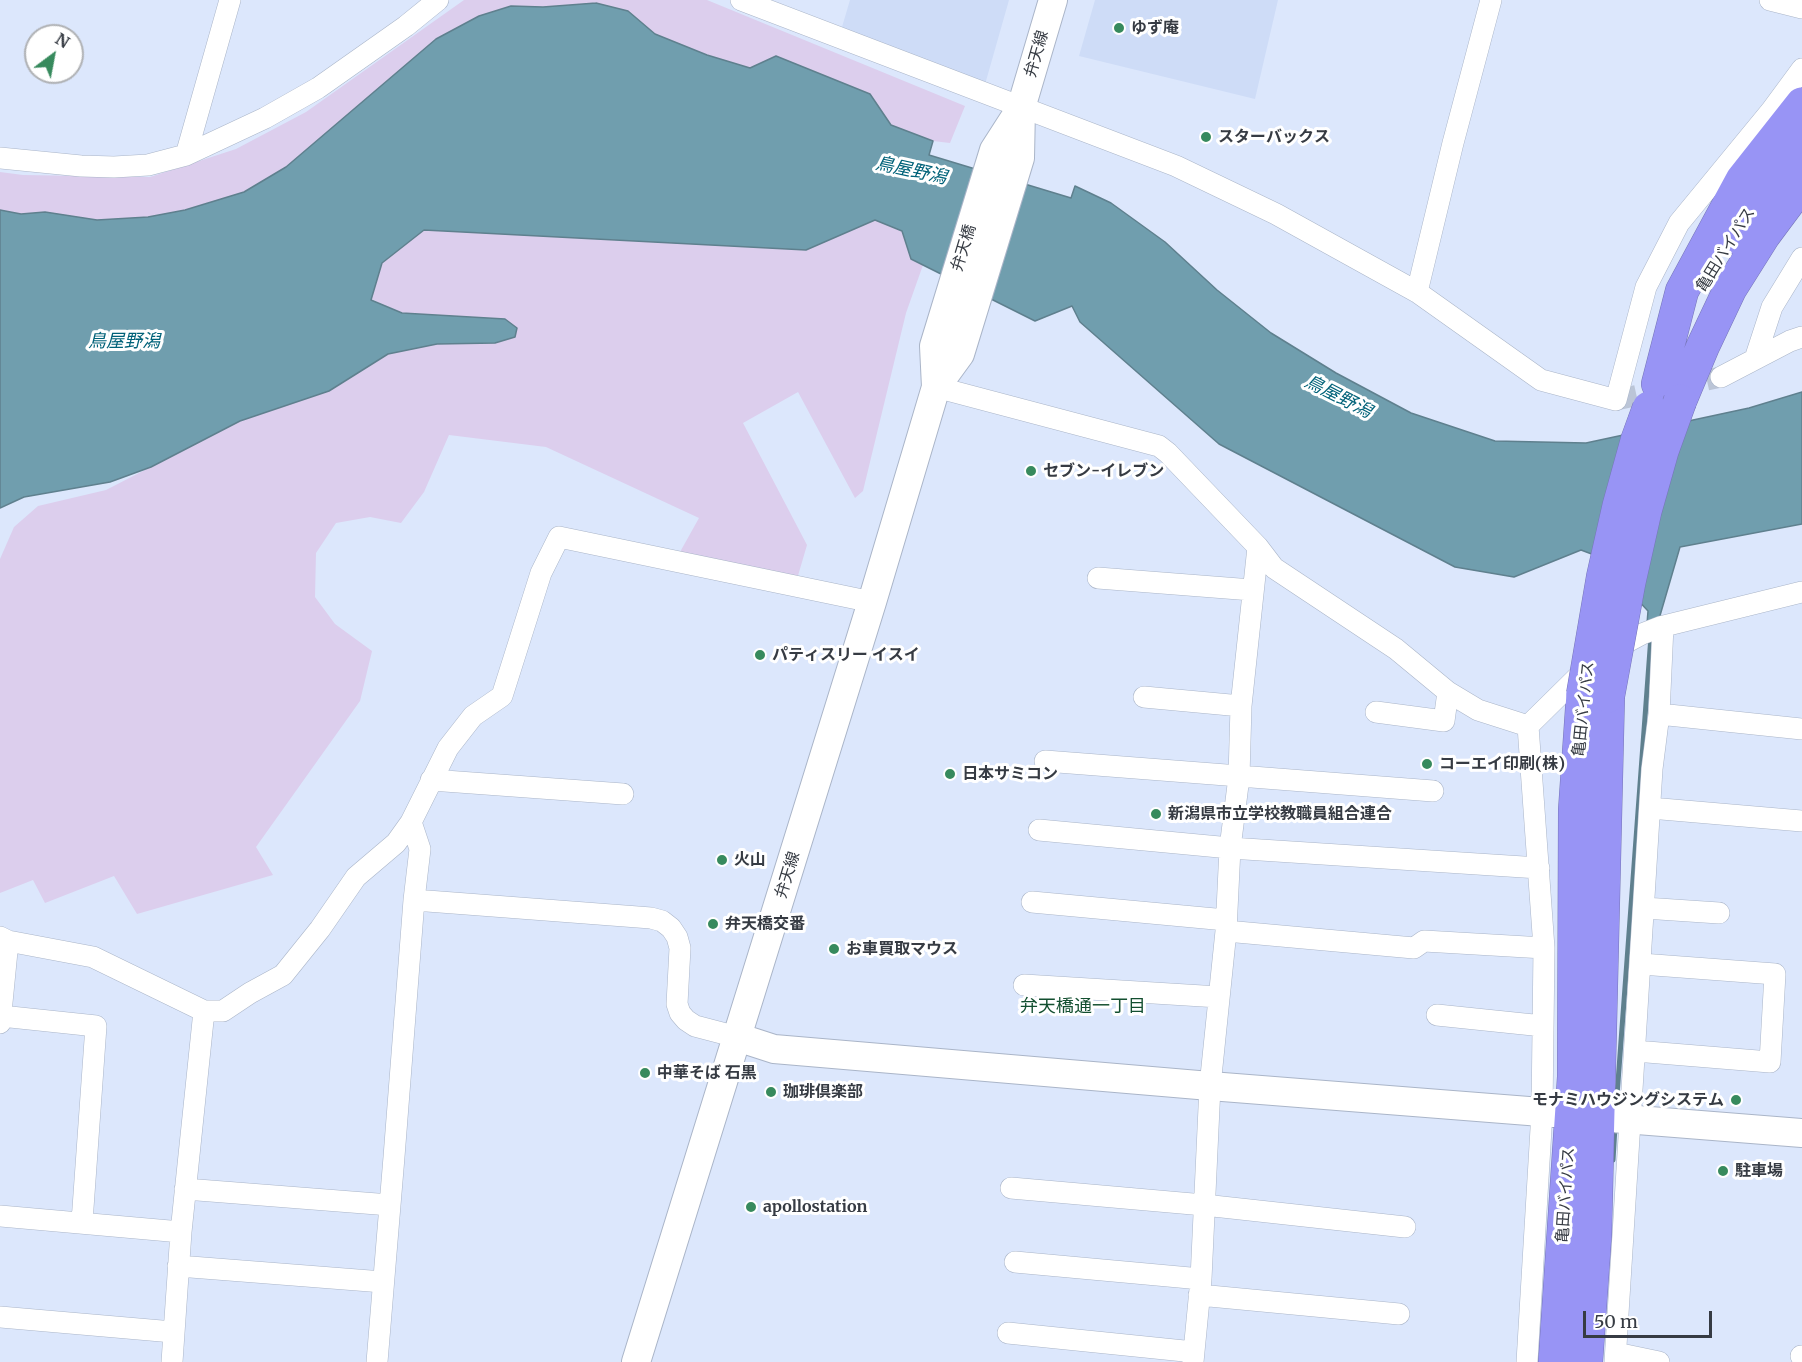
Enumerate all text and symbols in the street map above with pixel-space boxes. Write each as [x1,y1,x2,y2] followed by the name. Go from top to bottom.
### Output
[1131,18,1179,38] place label: ゆず庵
[1112,21,1126,35] marker: ゆず庵
[24,24,84,84] north arrow
[1021,28,1053,80] street label: 弁天線
[52,29,73,52] text: N
[1218,127,1330,147] place label: スターバックス
[1199,130,1213,144] marker: スターバックス
[874,153,948,189] water label: 鳥屋野潟
[1692,204,1760,296] street label: 亀田バイパス
[948,222,980,274] street label: 弁天橋
[88,331,160,353] water label: 鳥屋野潟
[1301,371,1375,423] water label: 鳥屋野潟
[1043,461,1164,481] place label: セブン-イレブン
[1024,464,1038,478] marker: セブン-イレブン
[772,645,920,665] place label: パティスリー イスイ
[753,648,767,662] marker: パティスリー イスイ
[1569,660,1599,758] street label: 亀田バイパス
[1439,754,1565,774] place label: コーエイ印刷(株)
[1420,757,1434,771] marker: コーエイ印刷(株)
[962,764,1058,784] place label: 日本サミコン
[943,767,957,781] marker: 日本サミコン
[1168,804,1392,824] place label: 新潟県市立学校教職員組合連合
[1149,807,1163,821] marker: 新潟県市立学校教職員組合連合
[772,849,804,901] street label: 弁天線
[734,850,766,870] place label: 火山
[715,853,729,867] marker: 火山
[725,914,805,934] place label: 弁天橋交番
[706,917,720,931] marker: 弁天橋交番
[846,939,958,959] place label: お車買取マウス
[827,942,841,956] marker: お車買取マウス
[1020,996,1146,1018] district label: 弁天橋通一丁目
[657,1063,757,1083] place label: 中華そば 石黒
[638,1066,652,1080] marker: 中華そば 石黒
[783,1082,863,1102] place label: 珈琲倶楽部
[764,1085,778,1099] marker: 珈琲倶楽部
[1532,1090,1724,1110] place label: モナミハウジングシステム
[1729,1093,1743,1107] marker: モナミハウジングシステム
[1553,1146,1579,1244] street label: 亀田バイパス
[1735,1161,1783,1181] place label: 駐車場
[1716,1164,1730,1178] marker: 駐車場
[763,1197,867,1217] place label: apollostation
[744,1200,758,1214] marker: apollostation
[1586,1299,1715,1337] scale bar
[1594,1310,1638,1333] text: 50 m

